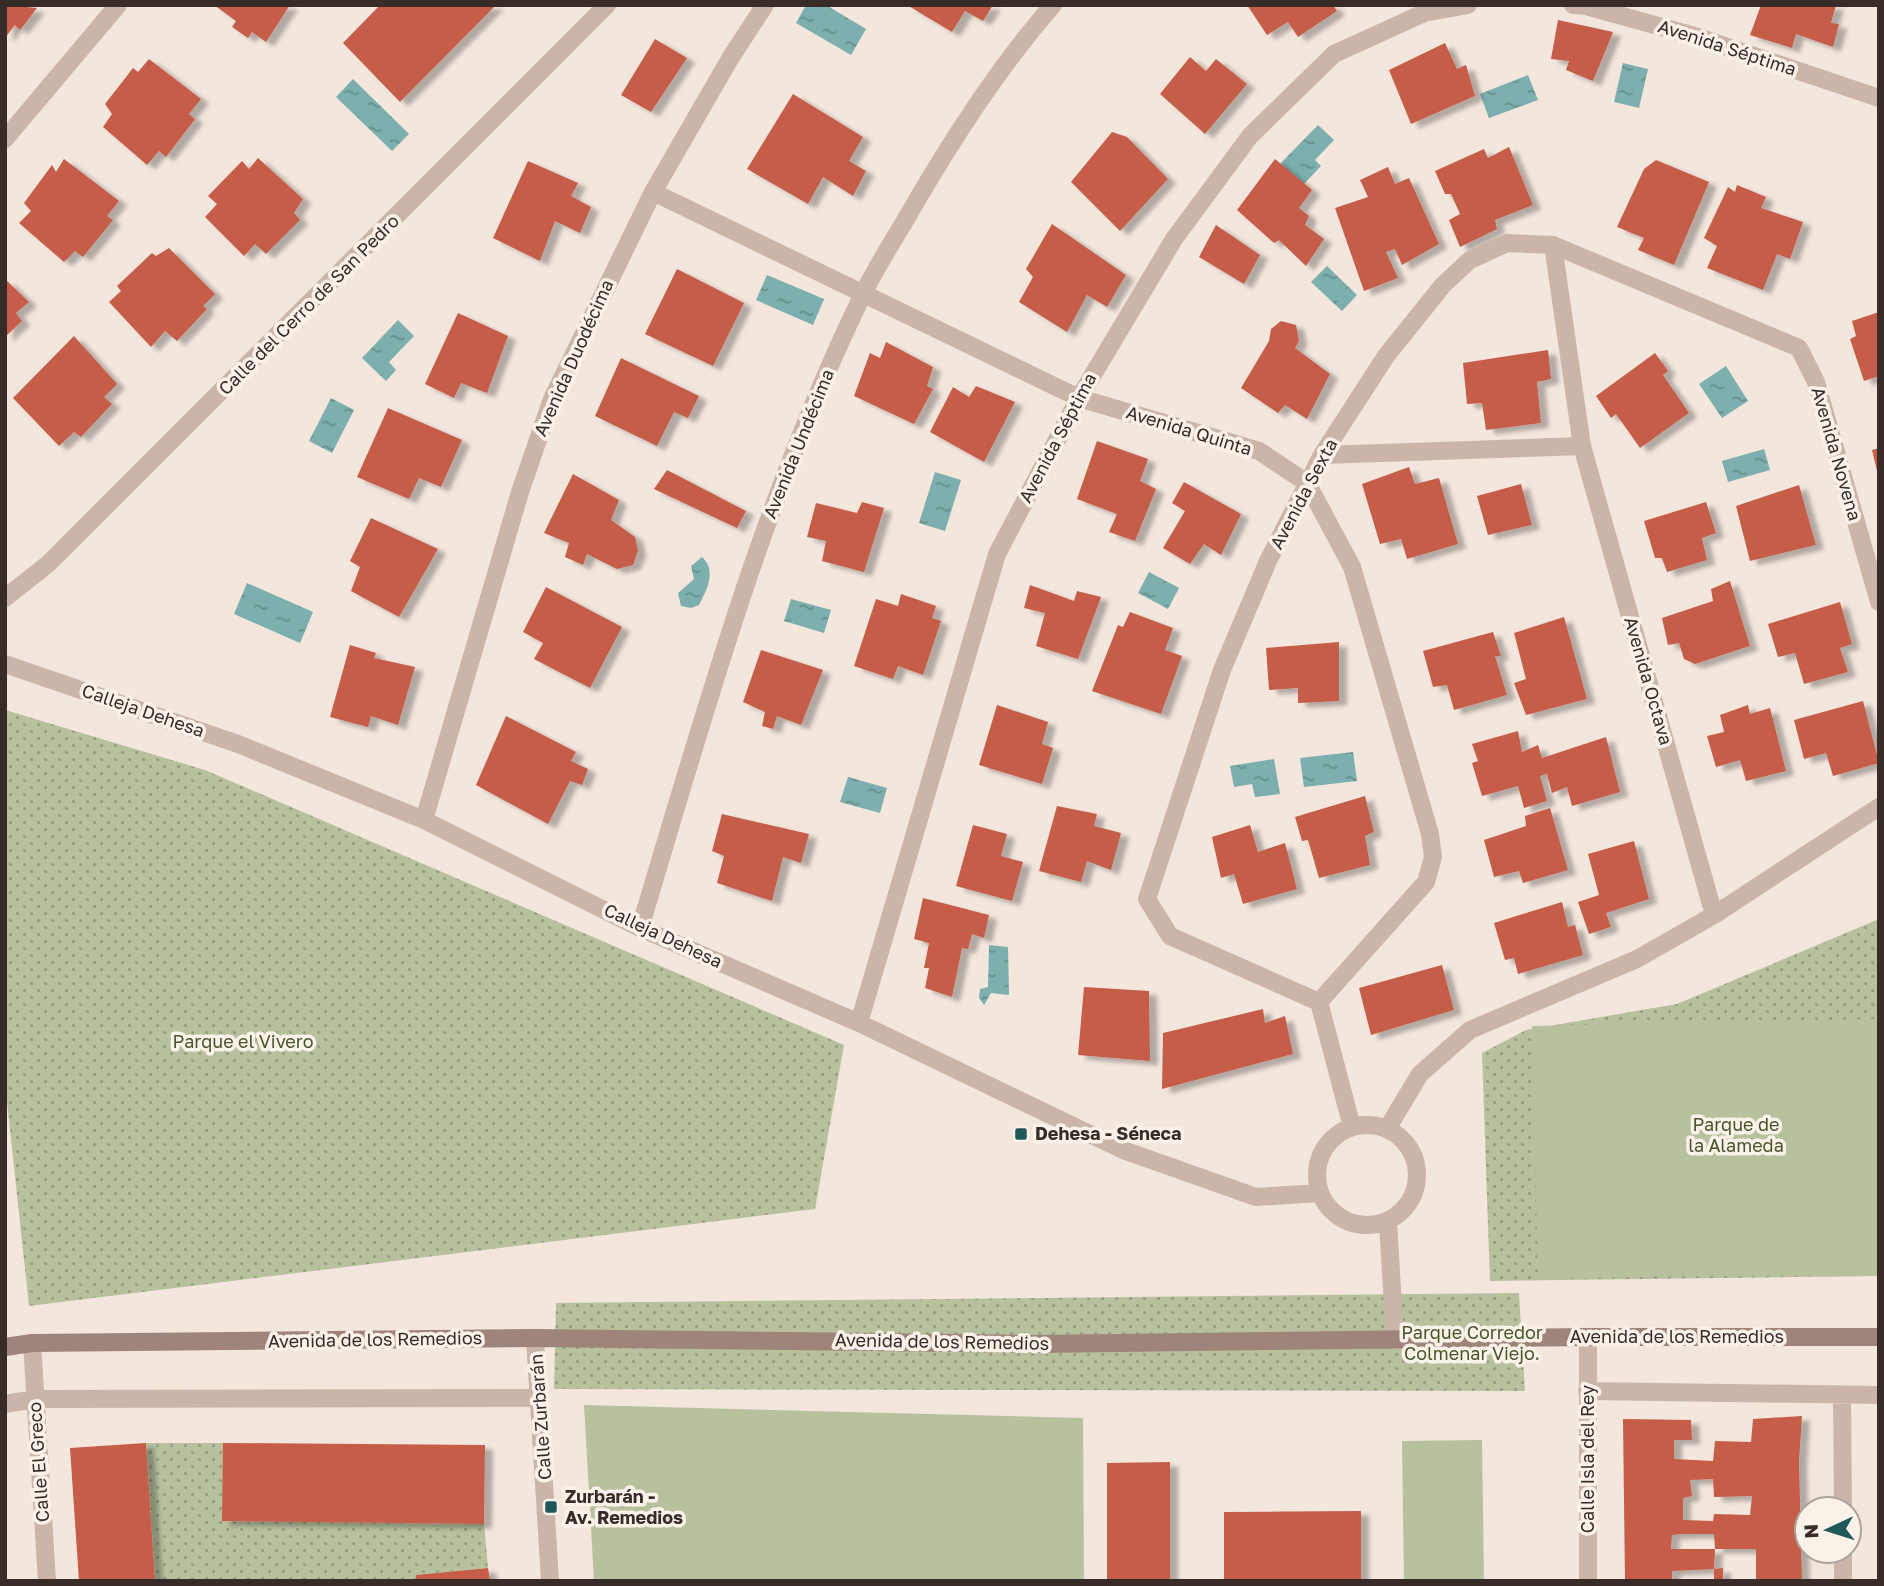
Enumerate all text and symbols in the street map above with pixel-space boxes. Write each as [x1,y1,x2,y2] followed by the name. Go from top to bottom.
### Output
[1655,14,1799,80] street label: Avenida Séptima
[213,209,403,399] street label: Calle del Cerro de San Pedro
[529,276,618,439] street label: Avenida Duodécima
[758,366,838,522] street label: Avenida Undécima
[1014,369,1101,506] street label: Avenida Séptima
[1807,384,1867,523] street label: Avenida Novena
[1124,401,1255,460] street label: Avenida Quinta
[1265,434,1341,553] street label: Avenida Sexta
[1620,614,1678,748] street label: Avenida Octava
[79,679,207,741] street label: Calleja Dehesa
[601,898,726,972] street label: Calleja Dehesa
[173,1030,313,1052] park label: Parque el Vivero
[1688,1113,1784,1156] park label: Parque de la Alameda
[1035,1122,1181,1144] place label: Dehesa - Séneca
[1013,1126,1029,1142] marker: Dehesa - Séneca
[1401,1321,1543,1364] park label: Parque Corredor Colmenar Viejo.
[1570,1325,1784,1347] street label: Avenida de los Remedios
[268,1326,482,1352] street label: Avenida de los Remedios
[835,1328,1049,1354] street label: Avenida de los Remedios
[525,1353,555,1481] street label: Calle Zurbarán
[1576,1385,1598,1533] street label: Calle Isla del Rey
[23,1401,53,1523] street label: Calle El Greco
[565,1485,683,1528] place label: Zurbarán - Av. Remedios
[1793,1495,1863,1565] north arrow
[543,1499,559,1515] marker: Zurbarán - Av. Remedios
[1799,1523,1823,1539] text: N

